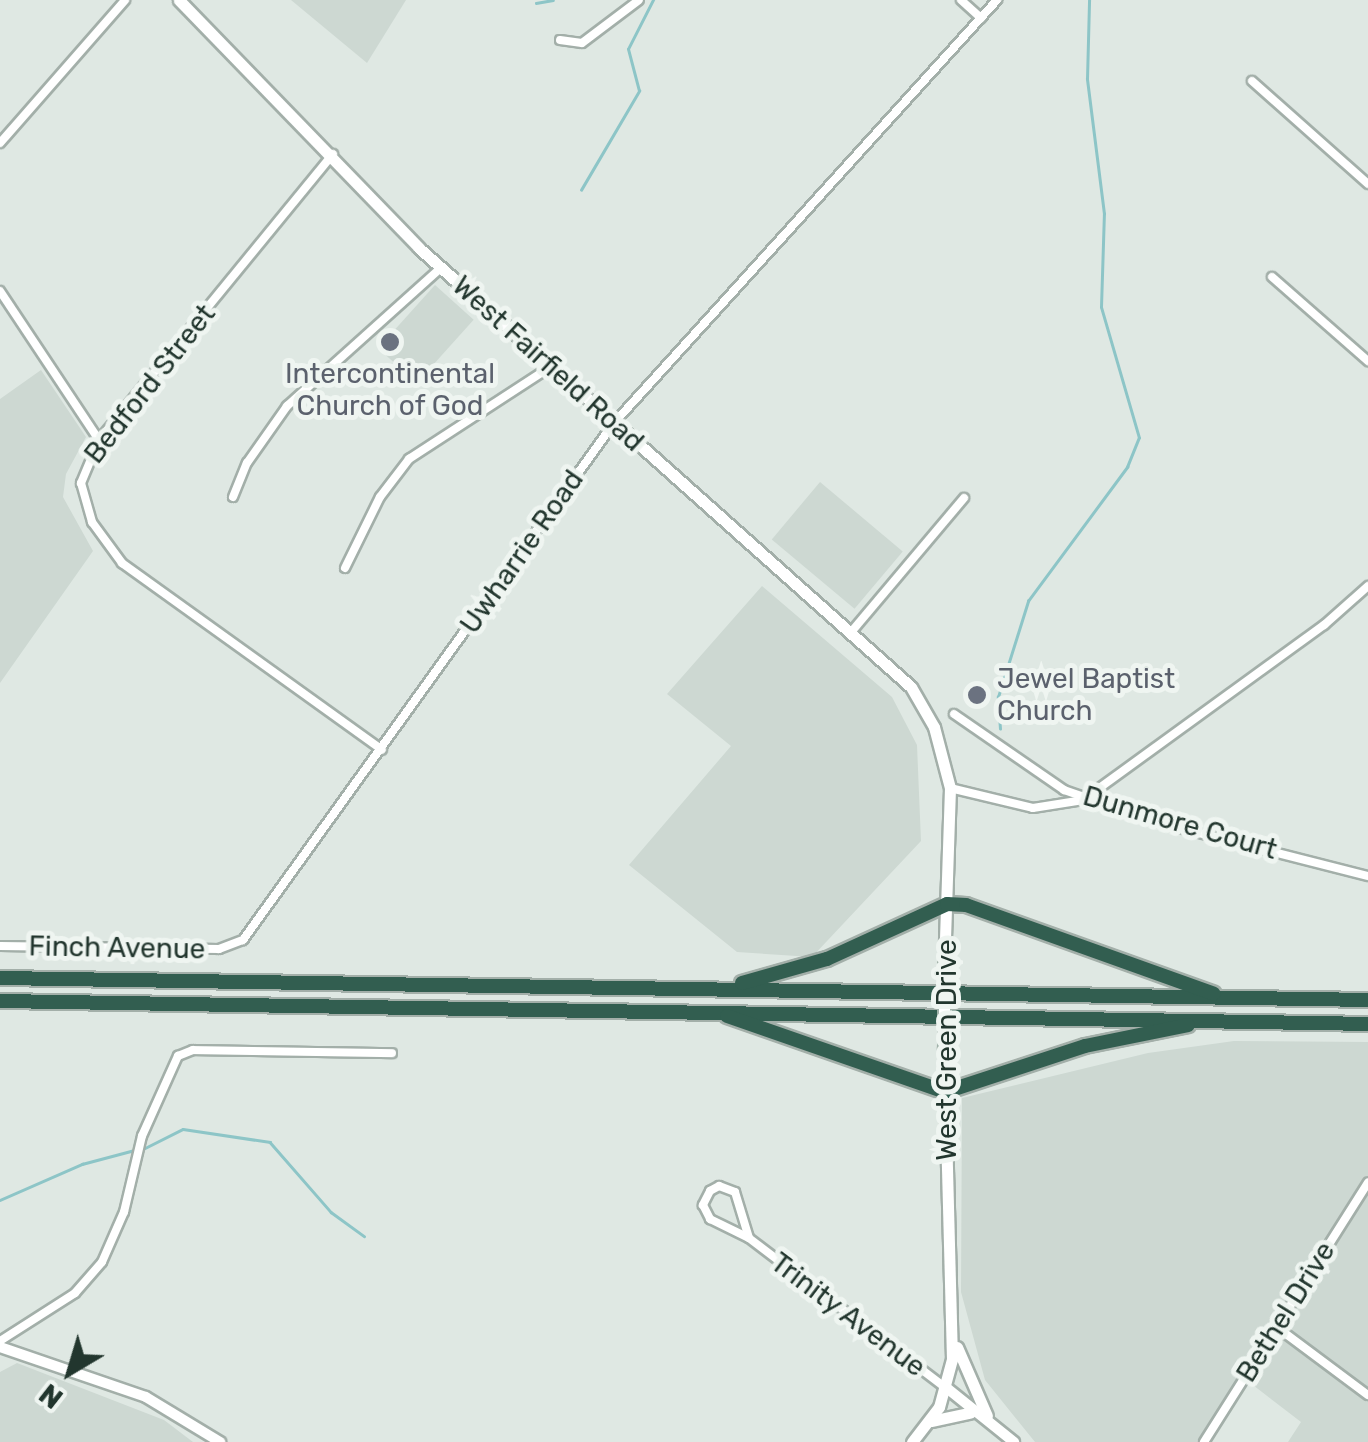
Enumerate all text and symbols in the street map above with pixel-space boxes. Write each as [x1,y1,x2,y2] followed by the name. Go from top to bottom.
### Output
[445,269,651,459] street label: West Fairfield Road
[78,298,222,470] street label: Bedford Street
[379,331,401,353] marker: Intercontinental Church of God
[285,357,495,423] place label: Intercontinental Church of God
[453,464,591,640] street label: Uwharrie Road
[997,662,1175,728] place label: Jewel Baptist Church
[966,684,988,706] marker: Jewel Baptist Church
[1079,779,1281,867] street label: Dunmore Court
[28,930,206,966] street label: Finch Avenue
[930,939,964,1161] street label: West Green Drive
[1230,1236,1342,1388] street label: Bethel Drive
[763,1245,933,1385] street label: Trinity Avenue
[20,1322,120,1422] north arrow
[33,1377,69,1415] text: N

